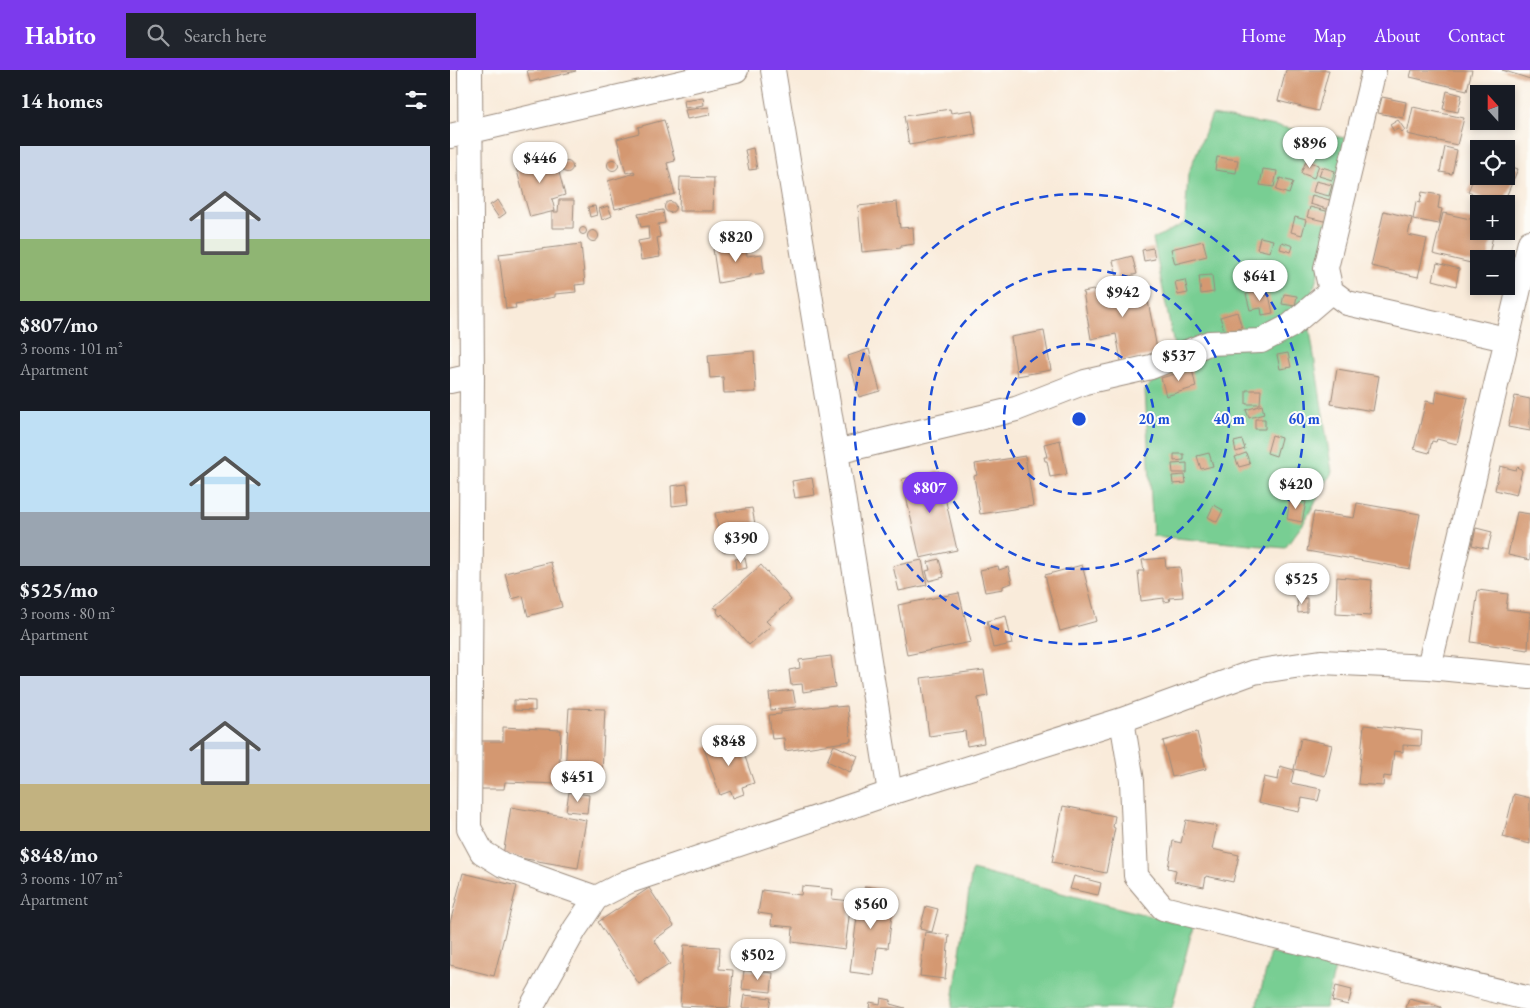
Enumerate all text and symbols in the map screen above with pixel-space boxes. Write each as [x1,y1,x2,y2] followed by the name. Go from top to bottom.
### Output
[126,13,476,58] search box
[25,20,96,51] text: Habito
[144,21,172,49] icon: search
[184,23,266,48] text: Search here
[1241,24,1286,47] text: Home
[1314,24,1346,47] text: Map
[1374,24,1420,47] text: About
[1448,24,1505,47] text: Contact
[1470,85,1515,130] north arrow
[1470,85,1515,295] map controls
[402,86,430,114] icon: filters
[20,87,103,114] text: 14 homes
[1280,126,1340,169] pin: $896
[1294,132,1326,153] text: $896
[1470,140,1515,185] button: locate
[510,142,570,184] pin: $446
[524,147,556,168] text: $446
[180,178,270,268] icon: home
[1470,195,1515,240] button: +
[706,220,766,263] pin: $820
[720,226,752,247] text: $820
[1470,250,1515,295] button: −
[1230,260,1290,302] pin: $641
[1244,265,1276,286] text: $641
[1093,276,1153,318] pin: $942
[1107,281,1139,302] text: $942
[20,311,98,338] text: $807/mo
[20,338,123,359] text: 3 rooms · 101 m²
[1149,340,1209,382] pin: $537
[1163,345,1195,366] text: $537
[20,359,88,380] text: Apartment
[1138,409,1170,428] text: 20 m
[1213,409,1245,428] text: 40 m
[1288,409,1320,428] text: 60 m
[1070,410,1088,428] centre of rings
[180,443,270,533] icon: home
[1266,468,1326,510] pin: $420
[900,472,960,514] pin: $807
[1280,473,1312,494] text: $420
[914,477,946,498] text: $807
[711,522,771,564] pin: $390
[725,527,757,548] text: $390
[1272,562,1332,605] pin: $525
[1286,568,1318,589] text: $525
[20,576,98,603] text: $525/mo
[20,603,115,624] text: 3 rooms · 80 m²
[20,624,88,645] text: Apartment
[180,708,270,798] icon: home
[699,724,759,767] pin: $848
[713,730,745,751] text: $848
[548,760,608,803] pin: $451
[562,766,594,787] text: $451
[20,841,98,868] text: $848/mo
[20,868,123,889] text: 3 rooms · 107 m²
[841,888,901,930] pin: $560
[20,889,88,910] text: Apartment
[855,893,887,914] text: $560
[728,938,788,981] pin: $502
[742,944,774,965] text: $502

